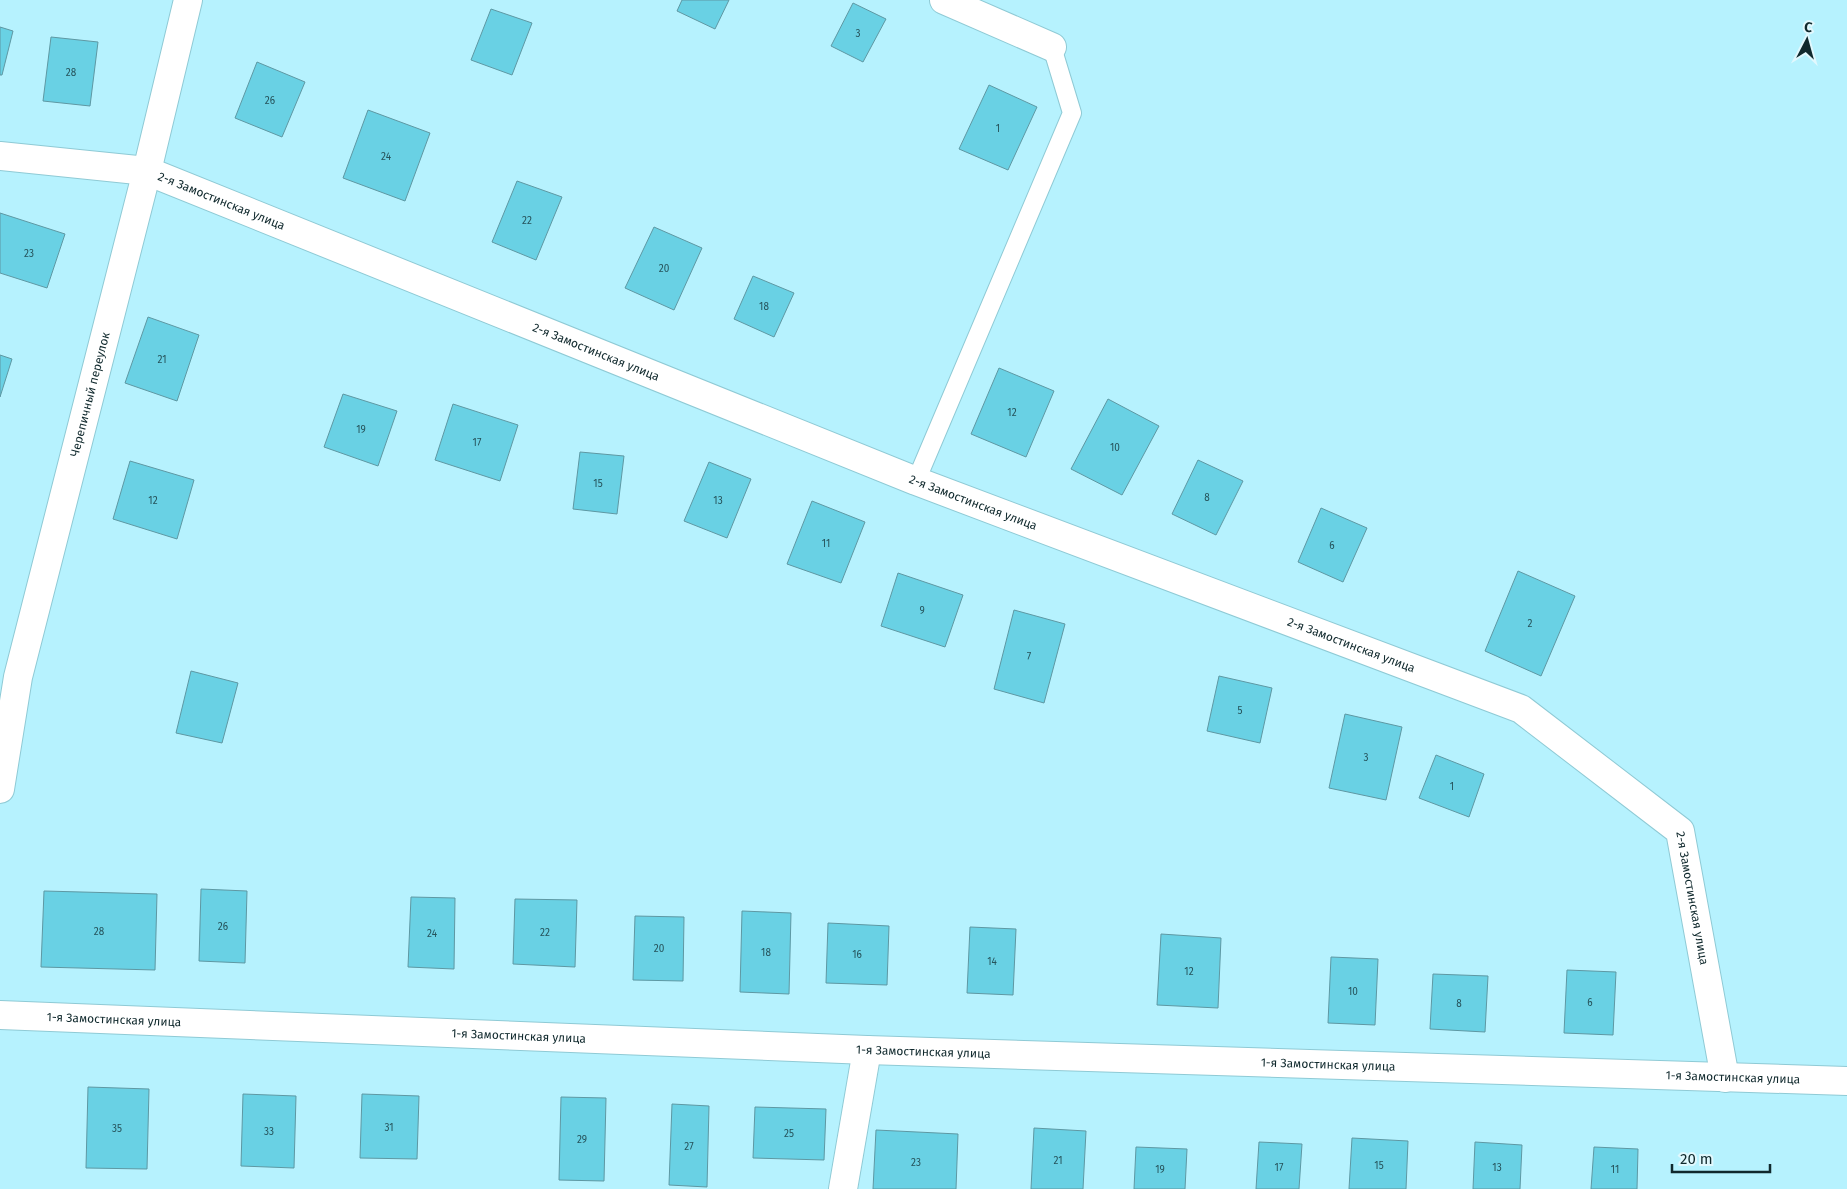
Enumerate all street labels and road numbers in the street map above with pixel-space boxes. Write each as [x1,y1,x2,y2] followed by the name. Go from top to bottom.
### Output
[156,169,287,233] street label: 2-я Замостинская улица
[531,320,662,384] street label: 2-я Замостинская улица
[67,330,113,458] street label: Черепичный переулок
[907,472,1039,533] street label: 2-я Замостинская улица
[1285,615,1417,675] street label: 2-я Замостинская улица
[1673,830,1711,966] street label: 2-я Замостинская улица
[46,1010,181,1029] street label: 1-я Замостинская улица
[451,1026,586,1046] street label: 1-я Замостинская улица
[856,1043,991,1061] street label: 1-я Замостинская улица
[1261,1055,1396,1074] street label: 1-я Замостинская улица
[1665,1068,1800,1087] street label: 1-я Замостинская улица

